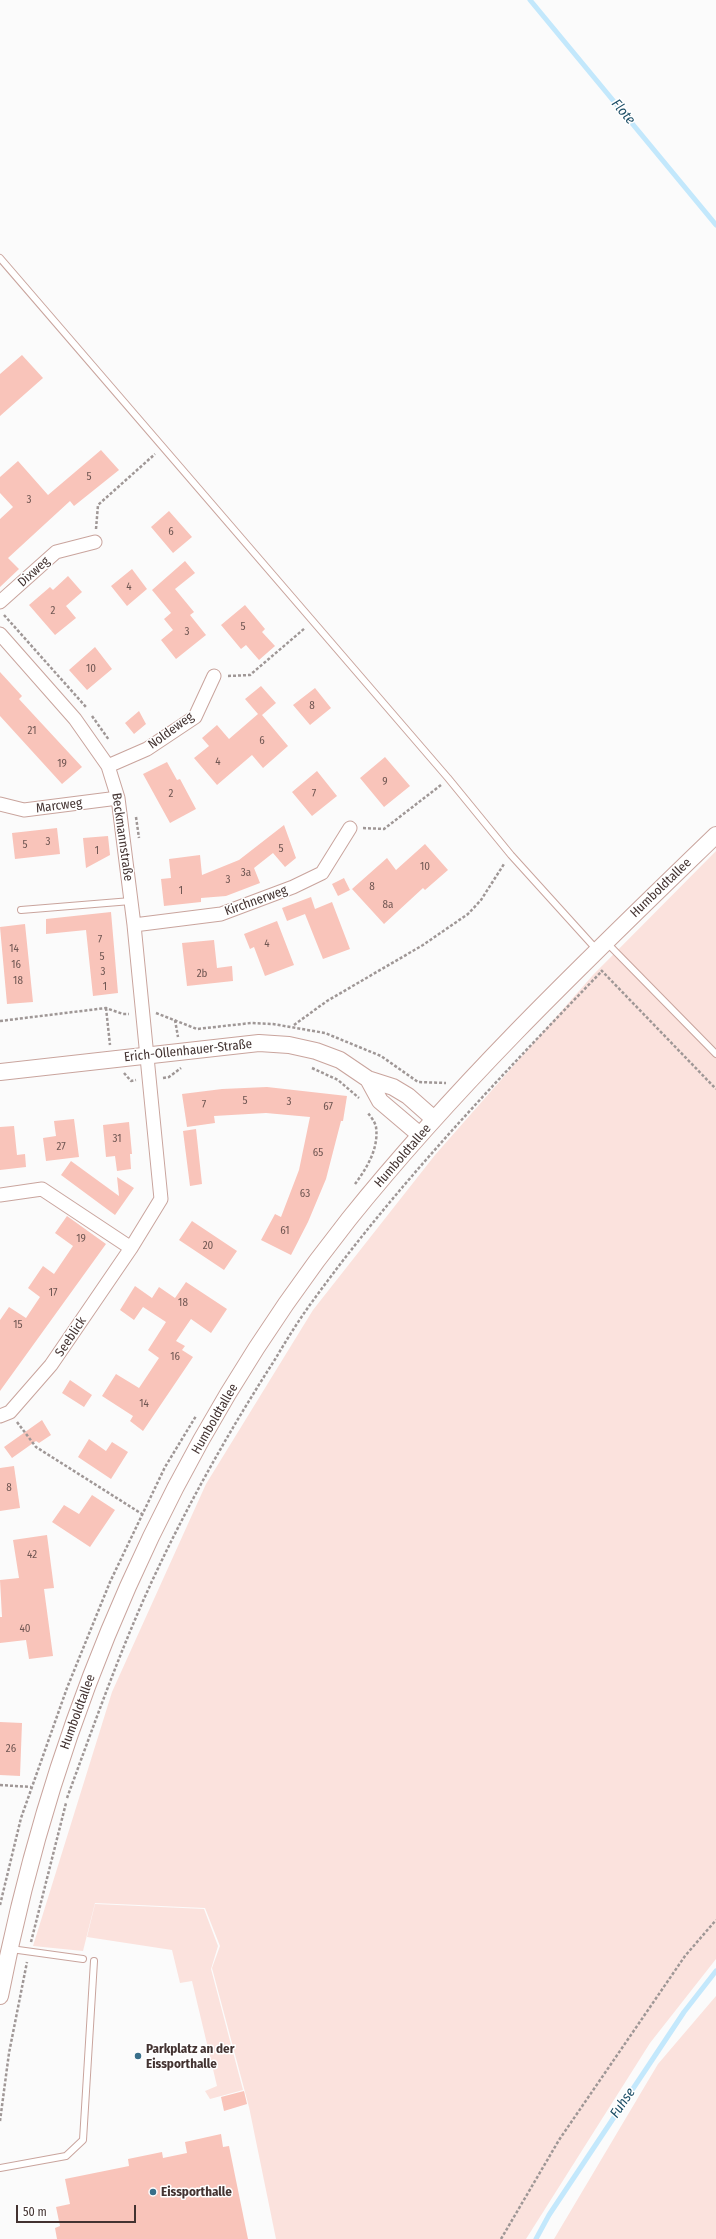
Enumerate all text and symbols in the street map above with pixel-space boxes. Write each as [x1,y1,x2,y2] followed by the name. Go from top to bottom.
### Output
[608,96,638,128] water label: Flote
[86,470,92,484] house number: 5
[27,493,31,507] house number: 3
[168,525,174,539] house number: 6
[15,554,53,590] street label: Dixweg
[126,580,132,594] house number: 4
[51,604,55,618] house number: 2
[240,620,246,634] house number: 5
[185,625,189,639] house number: 3
[86,662,96,676] house number: 10
[309,699,315,713] house number: 8
[145,709,197,753] street label: Noldeweg
[28,724,36,738] house number: 21
[259,734,265,748] house number: 6
[215,755,221,769] house number: 4
[57,757,67,771] house number: 19
[382,775,388,789] house number: 9
[169,787,173,801] house number: 2
[312,787,316,801] house number: 7
[108,792,136,882] street label: Beckmannstraße
[35,795,83,817] street label: Marcweg
[46,835,50,849] house number: 3
[22,838,28,852] house number: 5
[278,842,284,856] house number: 5
[95,844,99,858] house number: 1
[627,855,695,921] street label: Humboldtallee
[420,860,430,874] house number: 10
[241,866,251,880] house number: 3a
[226,873,230,887] house number: 3
[369,880,375,894] house number: 8
[223,882,289,920] street label: Kirchnerweg
[179,884,183,898] house number: 1
[383,898,393,912] house number: 8a
[98,933,102,947] house number: 7
[264,937,270,951] house number: 4
[9,942,19,956] house number: 14
[99,950,105,964] house number: 5
[11,958,21,972] house number: 16
[101,965,105,979] house number: 3
[197,967,207,981] house number: 2b
[13,974,23,988] house number: 18
[103,980,107,994] house number: 1
[123,1037,253,1065] street label: Erich-Ollenhauer-Straße
[242,1094,248,1108] house number: 5
[287,1095,291,1109] house number: 3
[202,1098,206,1112] house number: 7
[323,1100,333,1114] house number: 67
[371,1121,435,1191] street label: Humboldtallee
[113,1132,121,1146] house number: 31
[56,1140,66,1154] house number: 27
[313,1146,323,1160] house number: 65
[300,1187,310,1201] house number: 63
[280,1224,290,1238] house number: 61
[76,1232,86,1246] house number: 19
[203,1239,213,1253] house number: 20
[49,1286,57,1300] house number: 17
[178,1296,188,1310] house number: 18
[52,1314,90,1360] street label: Seeblick
[13,1318,23,1332] house number: 15
[170,1350,180,1364] house number: 16
[189,1381,241,1457] street label: Humboldtallee
[139,1397,149,1411] house number: 14
[6,1481,12,1495] house number: 8
[27,1548,37,1562] house number: 42
[19,1622,31,1636] house number: 40
[57,1672,99,1752] street label: Humboldtallee
[6,1742,16,1756] house number: 26
[146,2041,234,2072] place label: Parkplatz an der Eissporthalle
[133,2051,143,2061] marker: Parkplatz an der Eissporthalle
[607,2085,639,2121] water label: Fuhse
[161,2184,232,2200] place label: Eissporthalle
[148,2187,158,2197] marker: Eissporthalle
[18,2197,138,2223] scale bar
[23,2205,47,2219] text: 50 m

